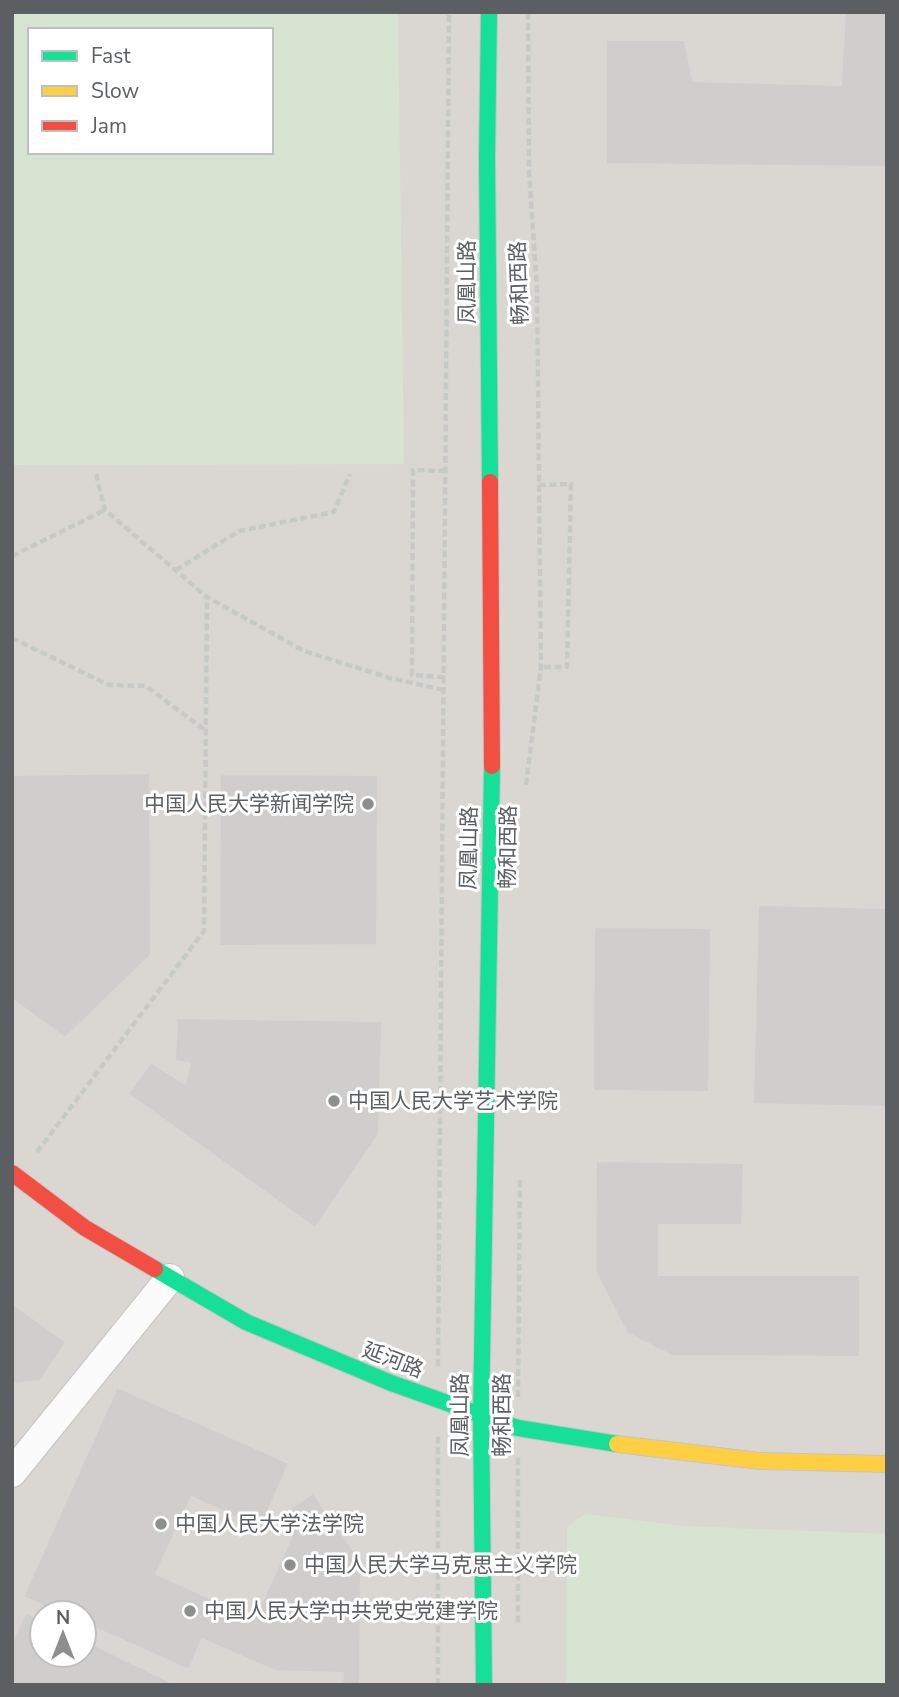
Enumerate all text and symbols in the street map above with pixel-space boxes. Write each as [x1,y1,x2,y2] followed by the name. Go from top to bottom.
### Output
[28,28,273,154] legend
[91,42,131,70] text: Fast
[91,77,140,105] text: Slow
[90,112,127,140] text: Jam
[453,240,481,324] street label: 凤凰山路
[504,241,534,325] street label: 畅和西路
[144,790,354,818] place label: 中国人民大学新闻学院
[360,796,376,812] marker: 中国人民大学新闻学院
[493,805,523,889] street label: 畅和西路
[454,806,484,890] street label: 凤凰山路
[348,1087,558,1115] place label: 中国人民大学艺术学院
[326,1093,342,1109] marker: 中国人民大学艺术学院
[359,1336,427,1384] street label: 延河路
[446,1373,474,1457] street label: 凤凰山路
[488,1373,516,1457] street label: 畅和西路
[175,1510,364,1538] place label: 中国人民大学法学院
[153,1516,169,1532] marker: 中国人民大学法学院
[304,1551,577,1579] place label: 中国人民大学马克思主义学院
[282,1557,298,1573] marker: 中国人民大学马克思主义学院
[204,1597,498,1625] place label: 中国人民大学中共党史党建学院
[28,1599,98,1669] north arrow
[182,1603,198,1619] marker: 中国人民大学中共党史党建学院
[56,1605,70,1631] text: N

